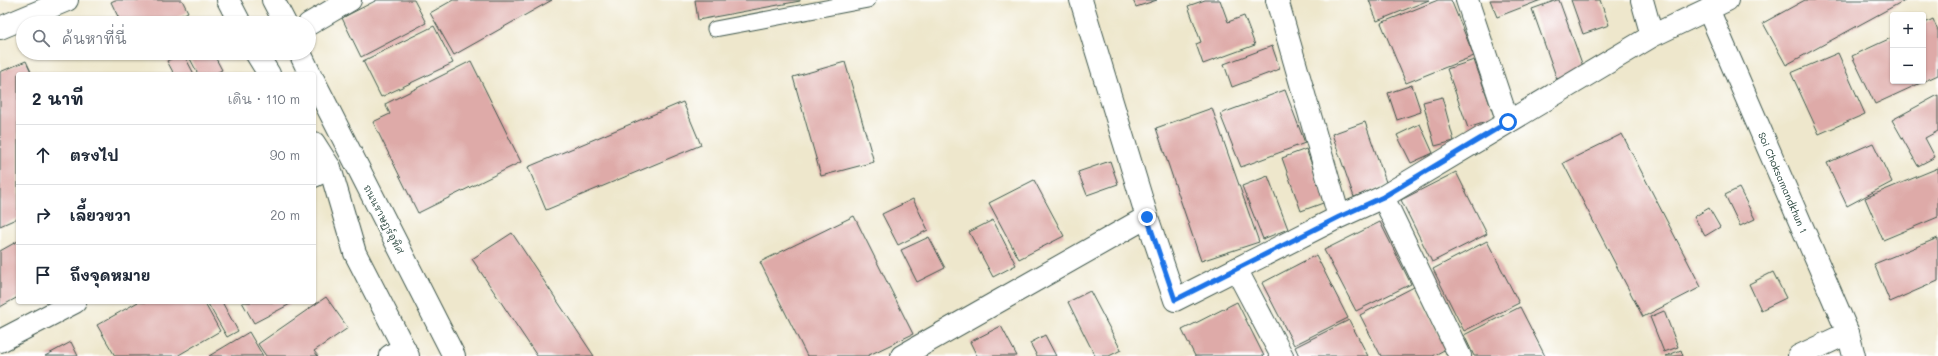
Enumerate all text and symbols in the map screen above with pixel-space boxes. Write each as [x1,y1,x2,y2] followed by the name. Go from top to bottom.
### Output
[1890,12,1926,84] map controls
[1890,12,1926,48] button: +
[16,16,316,60] search box
[30,27,52,49] icon: search
[62,28,127,48] text: ค้นหาที่นี่
[1890,48,1926,84] button: −
[32,87,84,109] text: 2 นาที
[228,90,300,107] text: เดิน · 110 m
[1499,113,1517,131] route start
[1755,130,1811,235] street label: Soi Choksamandkhun 1
[32,144,54,166] icon: ahead
[70,145,119,165] text: ตรงไป
[270,146,300,163] text: 90 m
[360,182,408,257] street label: ถนนราษฏร์อุทิศ
[32,204,54,226] icon: right
[70,205,131,225] text: เลี้ยวขวา
[270,206,300,223] text: 20 m
[1138,208,1156,226] route end
[32,264,54,286] icon: arrive
[70,265,150,285] text: ถึงจุดหมาย

